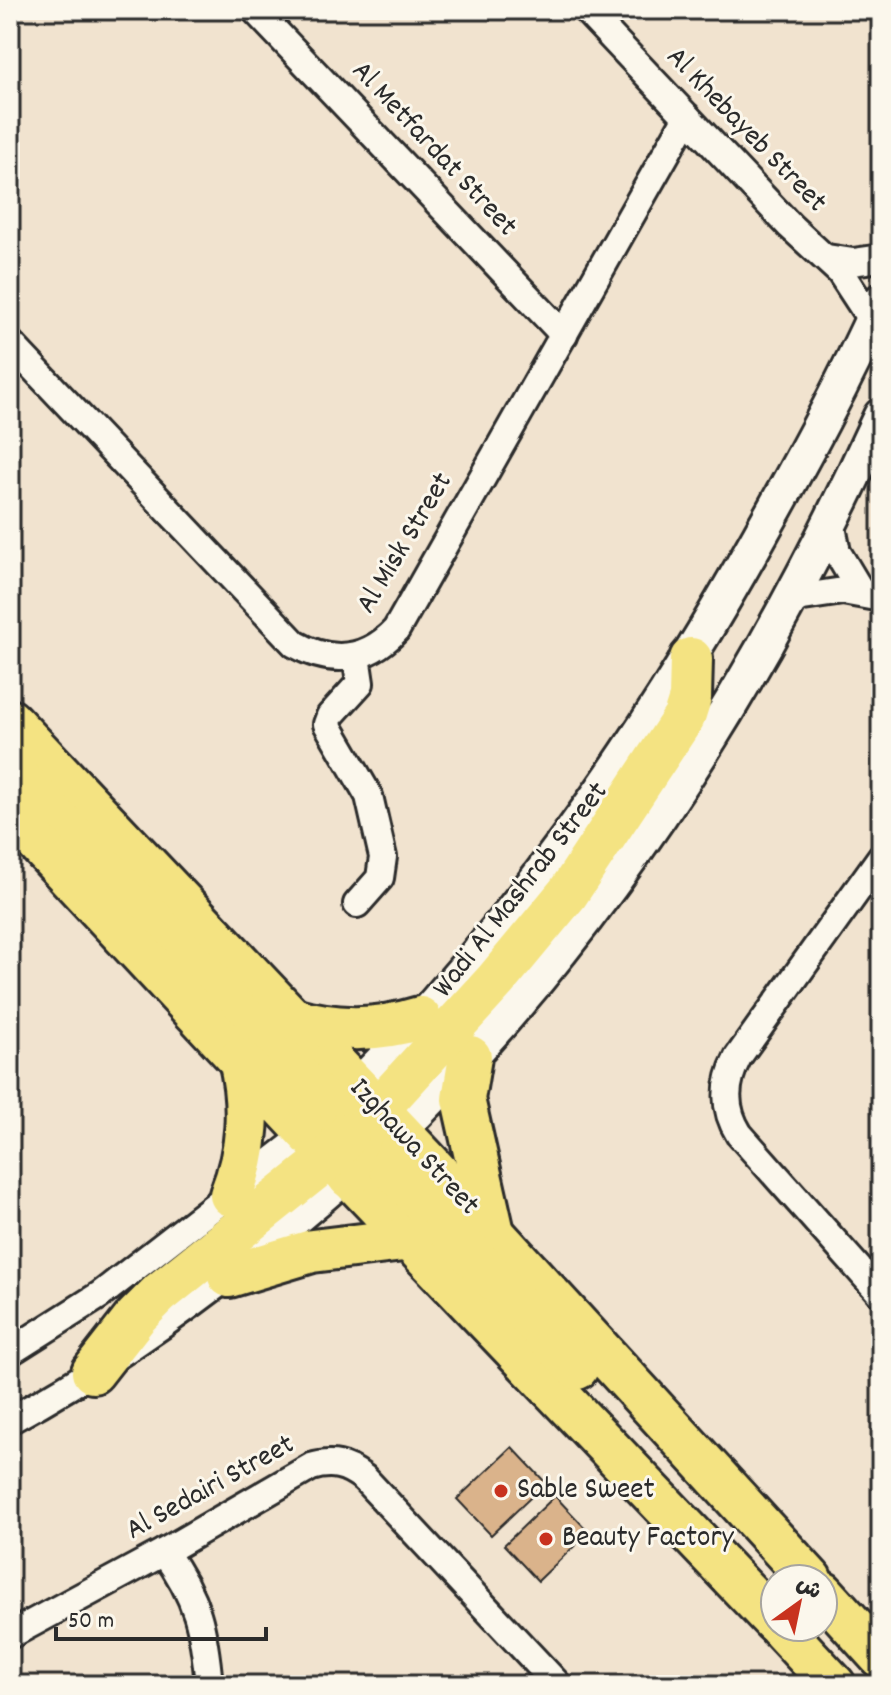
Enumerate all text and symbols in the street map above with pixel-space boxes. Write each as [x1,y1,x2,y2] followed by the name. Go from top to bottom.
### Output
[654,38,836,224] street label: Al Khebayeb Street
[340,52,526,248] street label: Al Metfardat Street
[347,465,465,623] street label: Al Misk Street
[424,774,620,1008] street label: Wadi Al Mashrab Street
[338,1069,488,1227] street label: Izghawa Street
[119,1425,303,1553] street label: Al Sedairi Street
[517,1470,655,1513] place label: Sable Sweet
[492,1482,510,1500] marker: Sable Sweet
[562,1518,735,1561] place label: Beauty Factory
[537,1530,555,1548] marker: Beauty Factory
[759,1563,839,1643] north arrow
[789,1570,827,1609] text: ش
[56,1591,266,1641] scale bar
[68,1605,114,1639] text: 50 m

